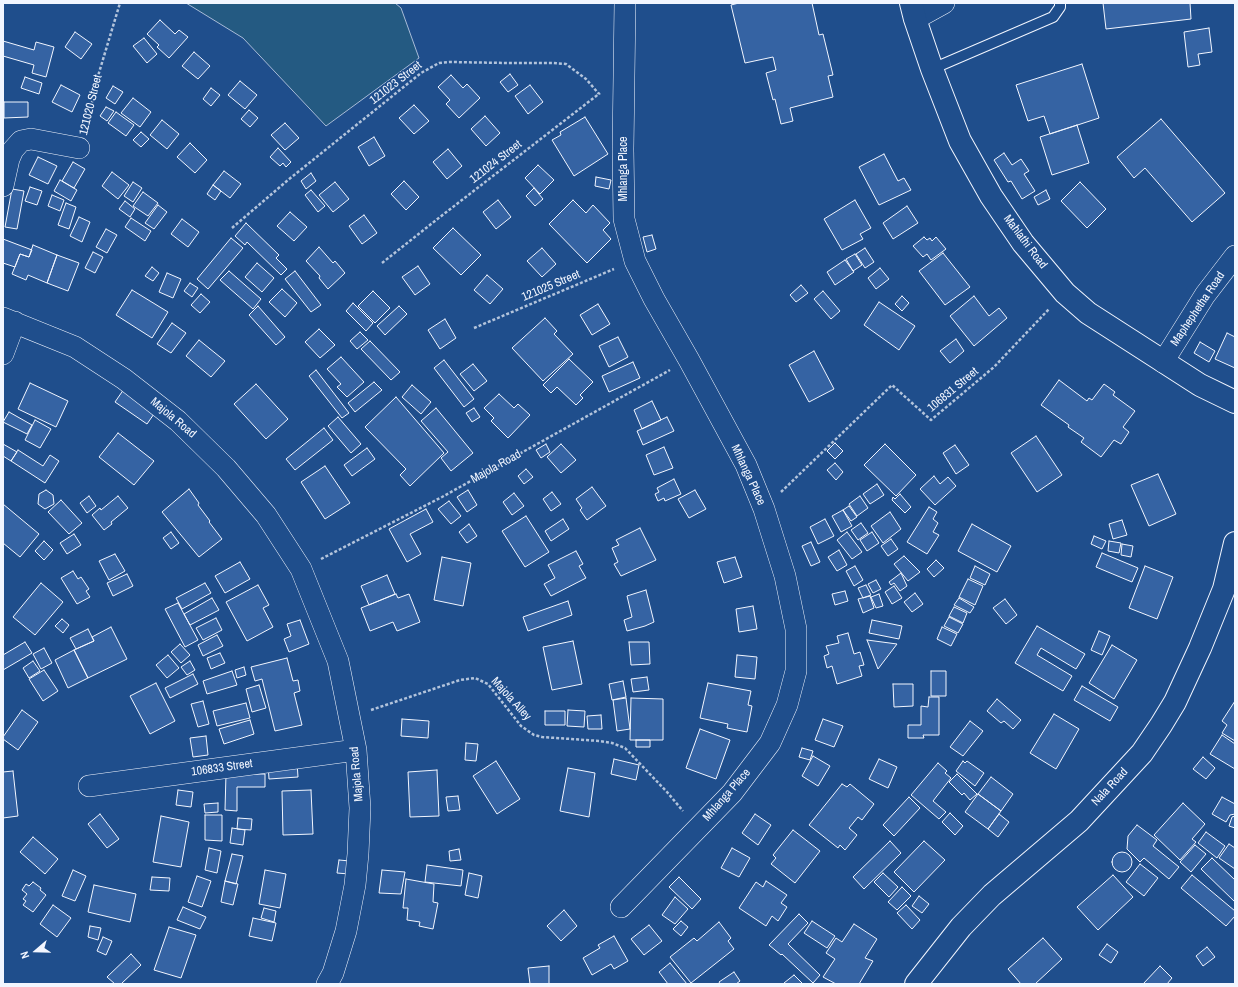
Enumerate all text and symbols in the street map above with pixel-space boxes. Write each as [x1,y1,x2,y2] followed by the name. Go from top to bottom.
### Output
[367,58,425,108] street label: 121023 Street
[77,73,105,137] street label: 121020 Street
[617,136,631,202] street label: Mhlanga Place
[467,137,525,187] street label: 121024 Street
[1000,212,1050,272] street label: Mahlathi Road
[520,267,582,305] street label: 121025 Street
[1168,269,1228,349] street label: Maphephetha Road
[925,365,981,415] street label: 106831 Street
[147,395,199,441] street label: Majola Road
[728,442,768,508] street label: Mhlanga Place
[468,447,524,487] street label: Majola Road
[488,674,534,724] street label: Majola Alley
[347,746,367,802] street label: Majola Road
[190,757,254,779] street label: 106833 Street
[1089,765,1131,809] street label: Nala Road
[700,766,754,824] street label: Mhlanga Place
[16,931,56,971] north arrow
[17,950,32,961] text: N

